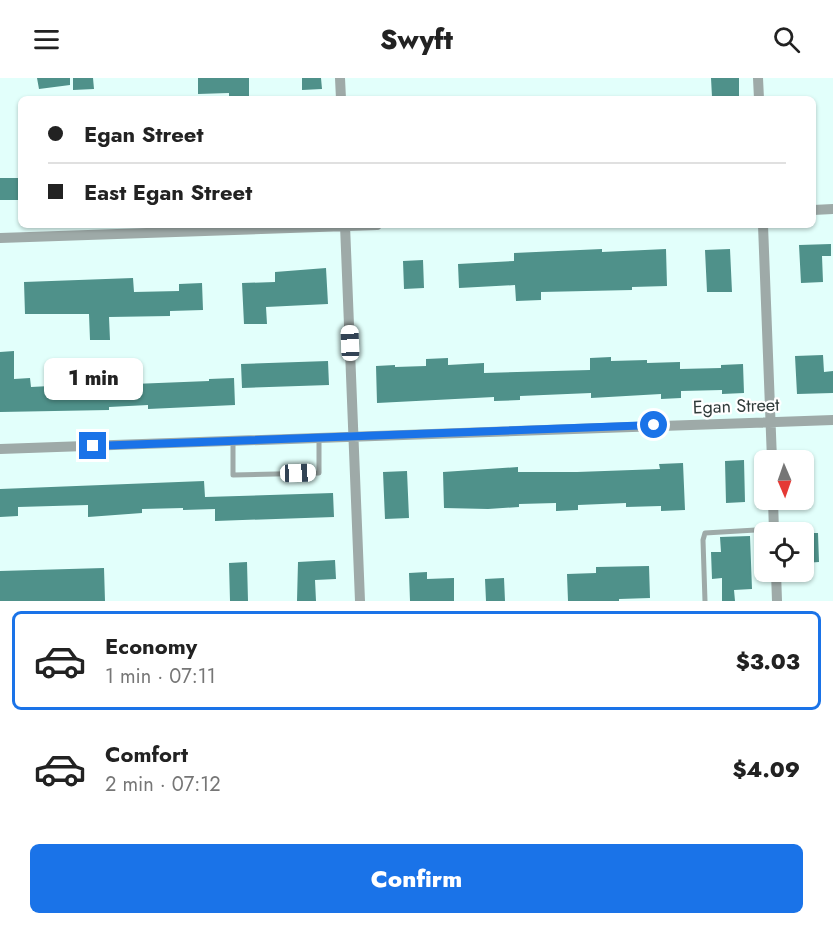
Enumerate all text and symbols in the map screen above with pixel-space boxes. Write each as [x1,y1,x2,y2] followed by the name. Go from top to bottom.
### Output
[380,20,453,59] text: Swyft
[30,23,63,56] icon: menu
[770,23,803,56] icon: search
[84,118,203,150] text: Egan Street
[84,176,252,208] text: East Egan Street
[340,325,360,361] car
[44,359,142,401] callout: 1 min
[68,364,119,393] text: 1 min
[692,391,780,421] street label: Egan Street
[640,411,667,438] route start
[79,432,106,459] route end
[754,450,814,510] north arrow
[754,450,814,582] map controls
[280,463,316,483] car
[754,522,814,582] button: locate
[105,630,197,662] text: Economy
[33,634,87,688] icon: car
[736,645,800,677] text: $3.03
[105,662,216,691] text: 1 min · 07:11
[105,738,188,770] text: Comfort
[33,742,87,796] icon: car
[732,753,800,785] text: $4.09
[105,770,221,799] text: 2 min · 07:12
[30,844,803,913] button: Confirm

